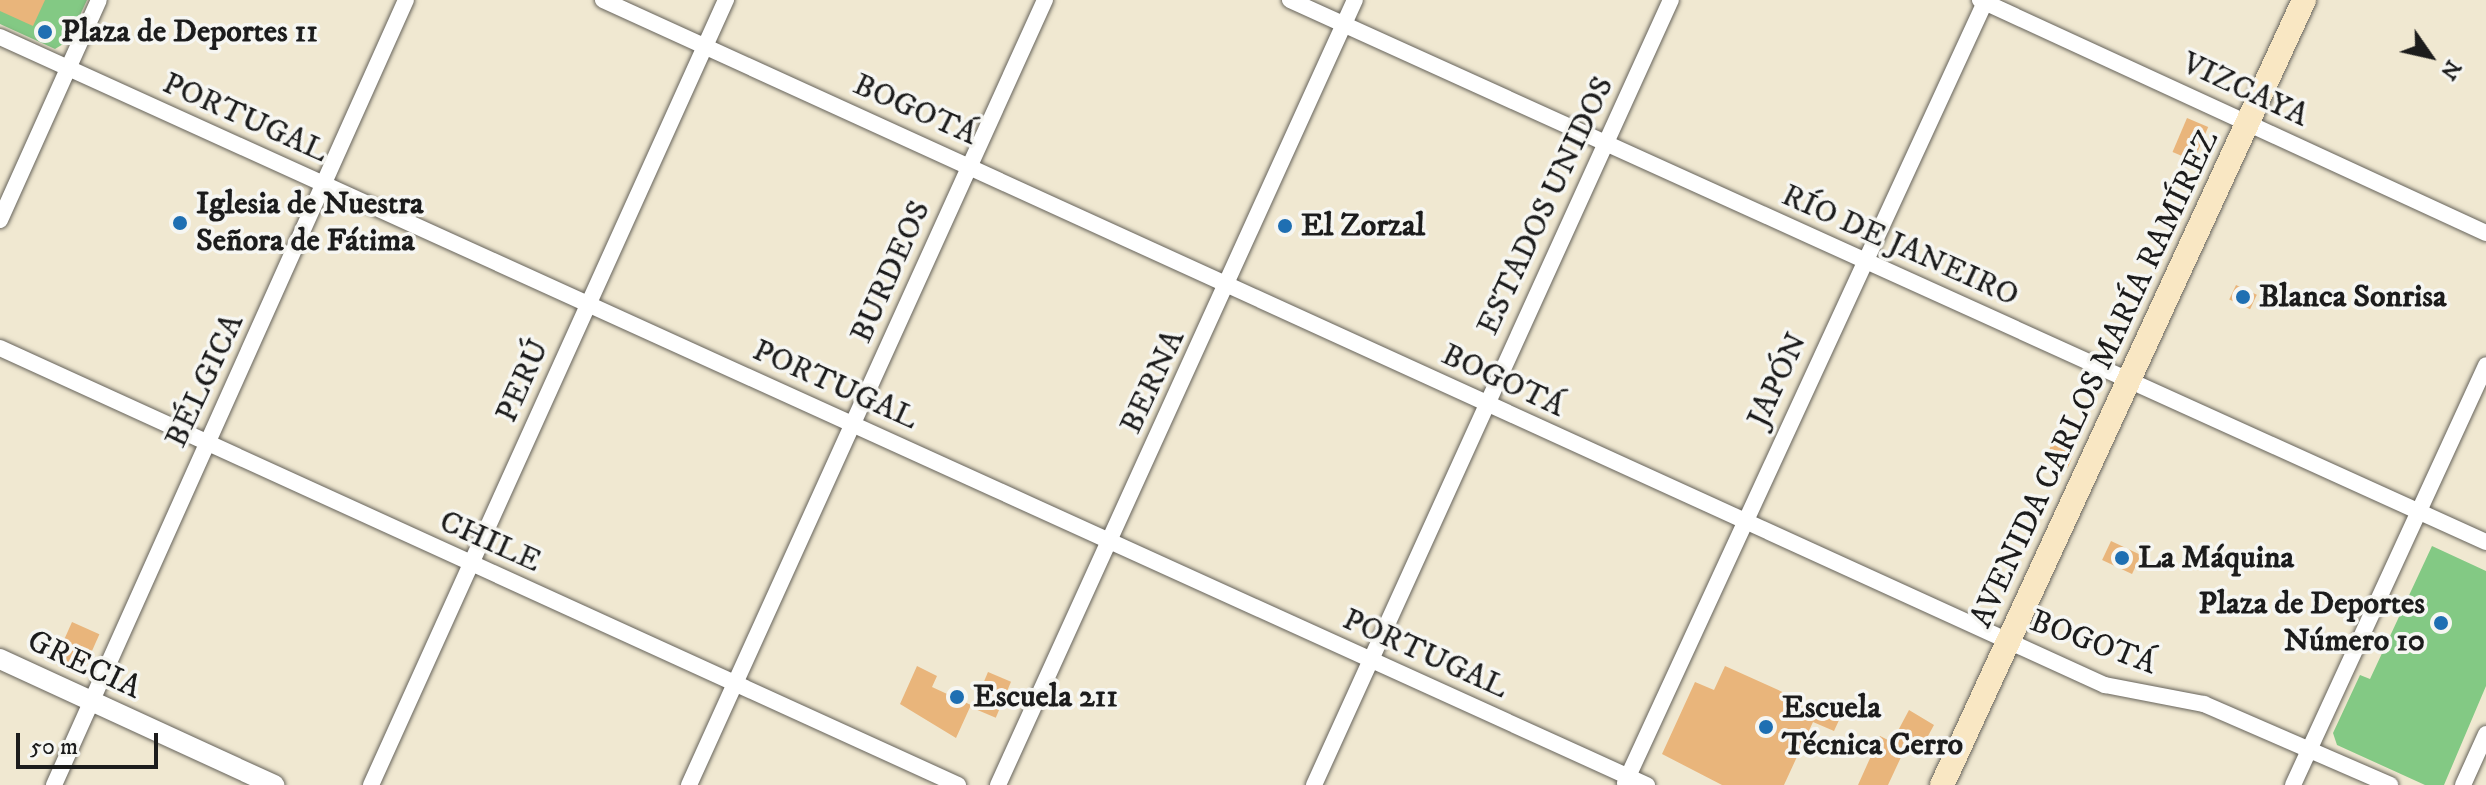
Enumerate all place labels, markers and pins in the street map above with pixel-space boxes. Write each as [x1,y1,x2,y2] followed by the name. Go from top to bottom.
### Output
[61,13,318,51] place label: Plaza de Deportes 11
[36,23,54,41] marker: Plaza de Deportes 11
[196,186,424,261] place label: Iglesia de Nuestra Señora de Fátima
[1301,207,1425,245] place label: El Zorzal
[171,214,189,232] marker: Iglesia de Nuestra Señora de Fátima
[1276,217,1294,235] marker: El Zorzal
[2259,278,2447,316] place label: Blanca Sonrisa
[2234,288,2252,306] marker: Blanca Sonrisa
[2138,539,2294,577] place label: La Máquina
[2113,549,2131,567] marker: La Máquina
[2198,586,2425,661] place label: Plaza de Deportes Número 10
[2432,614,2450,632] marker: Plaza de Deportes Número 10
[973,678,1118,716] place label: Escuela 211
[948,688,966,706] marker: Escuela 211
[1782,690,1963,765] place label: Escuela Técnica Cerro
[1757,718,1775,736] marker: Escuela Técnica Cerro

